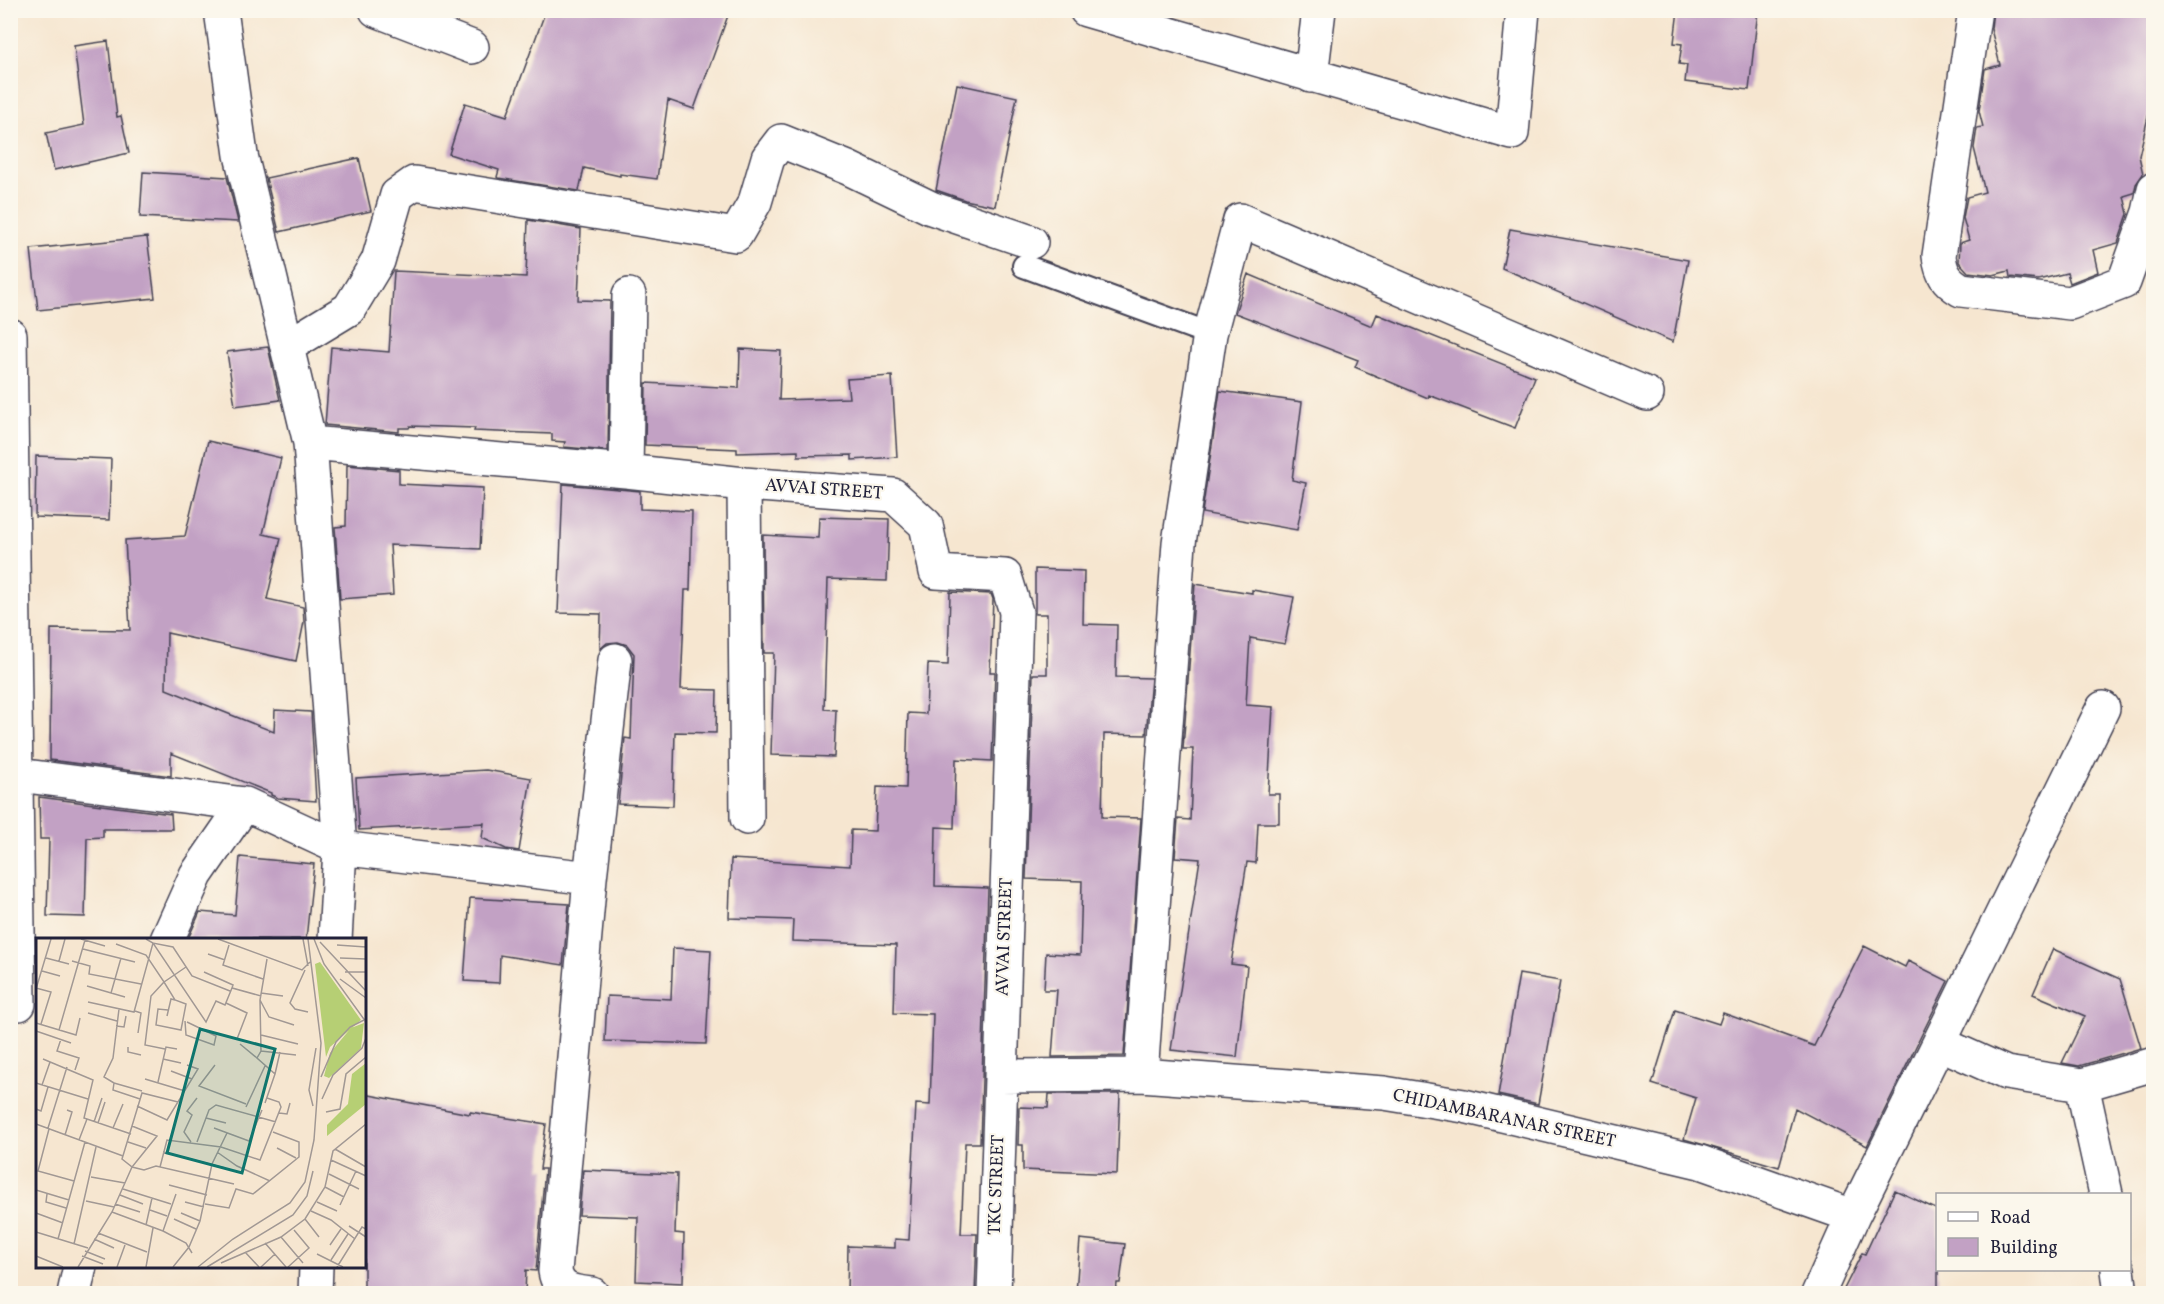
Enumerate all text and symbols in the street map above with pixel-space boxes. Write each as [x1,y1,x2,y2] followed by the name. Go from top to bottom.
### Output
[764,473,884,507] street label: AVVAI STREET
[990,877,1020,997] street label: AVVAI STREET
[36,938,366,1268] inset map
[1390,1083,1618,1155] street label: CHIDAMBARANAR STREET
[983,1134,1011,1236] street label: TKC STREET
[1936,1193,2131,1271] legend
[1990,1206,2031,1231] text: Road
[1990,1236,2058,1261] text: Building

